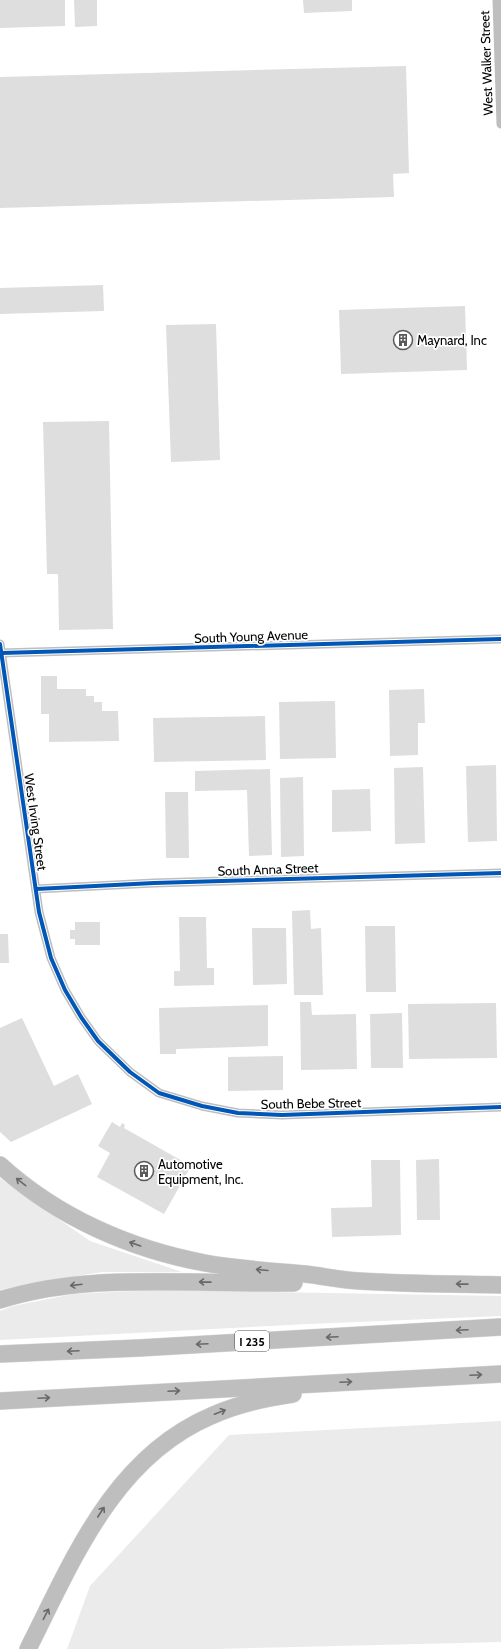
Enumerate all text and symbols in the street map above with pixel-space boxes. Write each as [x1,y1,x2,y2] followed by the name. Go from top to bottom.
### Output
[476,10,496,116] street label: West Walker Street
[392,329,414,351] building icon: Maynard, Inc
[417,332,487,348] place label: Maynard, Inc
[194,626,309,646] street label: South Young Avenue
[21,773,51,872] street label: West Irving Street
[217,859,319,879] street label: South Anna Street
[261,1094,362,1112] street label: South Bebe Street
[158,1156,244,1187] place label: Automotive Equipment, Inc.
[133,1160,155,1182] building icon: Automotive Equipment, Inc.
[16,1178,27,1187] one-way arrow
[129,1240,141,1248] one-way arrow
[256,1266,269,1274] one-way arrow
[199,1278,212,1286] one-way arrow
[456,1280,469,1288] one-way arrow
[69,1281,82,1289] one-way arrow
[456,1326,469,1333] one-way arrow
[235,1331,269,1351] road number: I 235
[326,1333,339,1340] one-way arrow
[196,1341,209,1348] one-way arrow
[67,1347,80,1355] one-way arrow
[469,1371,482,1379] one-way arrow
[339,1378,352,1386] one-way arrow
[167,1388,180,1395] one-way arrow
[37,1395,50,1402] one-way arrow
[213,1408,225,1416] one-way arrow
[97,1507,105,1518] one-way arrow
[43,1609,50,1621] one-way arrow

